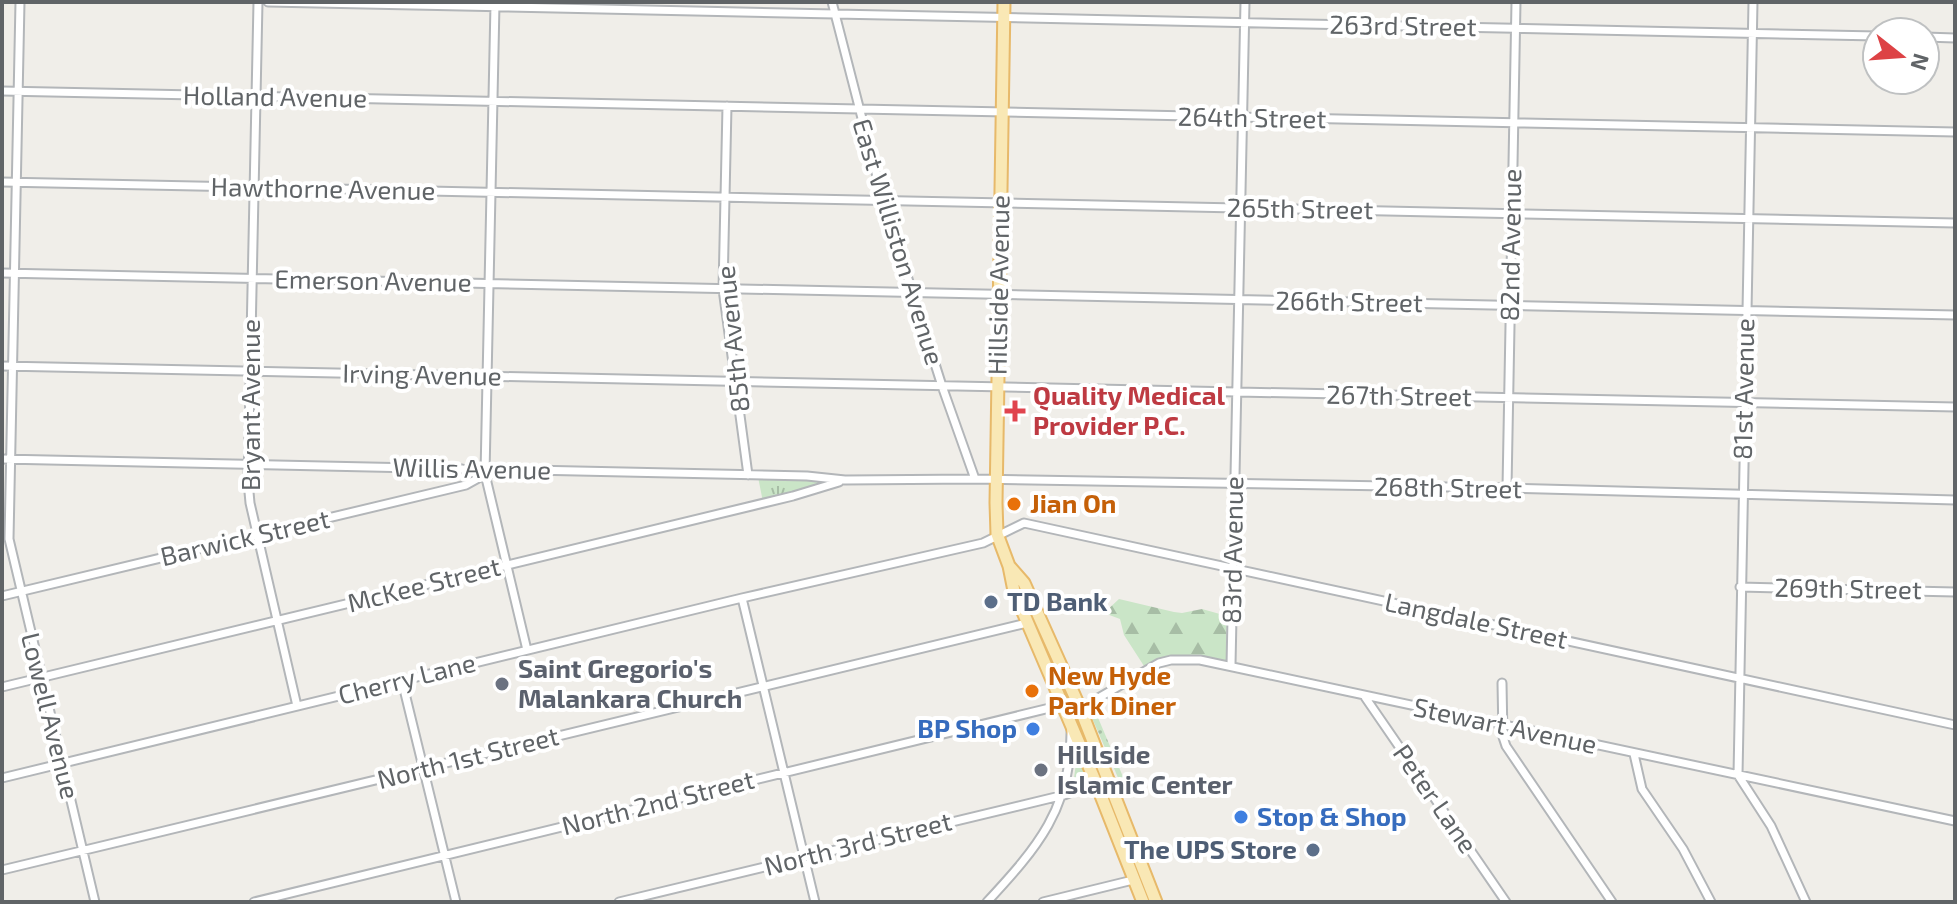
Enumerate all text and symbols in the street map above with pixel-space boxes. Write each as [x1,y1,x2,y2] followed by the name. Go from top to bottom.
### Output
[1329,8,1477,41] street label: 263rd Street
[1861,16,1941,96] north arrow
[1906,51,1936,74] text: N
[183,78,367,113] street label: Holland Avenue
[1177,100,1327,133] street label: 264th Street
[847,115,952,368] street label: East Williston Avenue
[1493,168,1526,322] street label: 82nd Avenue
[210,170,436,205] street label: Hawthorne Avenue
[1227,191,1374,224] street label: 265th Street
[980,195,1015,375] street label: Hillside Avenue
[274,262,472,297] street label: Emerson Avenue
[708,264,755,414] street label: 85th Avenue
[1275,284,1423,317] street label: 266th Street
[1726,318,1759,460] street label: 81st Avenue
[234,319,265,491] street label: Bryant Avenue
[342,357,502,390] street label: Irving Avenue
[1326,378,1472,411] street label: 267th Street
[1033,379,1225,440] place label: Quality Medical Provider P.C.
[1004,400,1026,422] marker: Quality Medical Provider P.C.
[393,451,552,484] street label: Willis Avenue
[1374,470,1523,503] street label: 268th Street
[1215,476,1248,624] street label: 83rd Avenue
[1030,487,1116,518] place label: Jian On
[1005,495,1023,513] marker: Jian On
[157,502,332,571] street label: Barwick Street
[344,550,503,618] street label: McKee Street
[1774,571,1922,604] street label: 269th Street
[1007,585,1108,616] place label: TD Bank
[1382,585,1571,654] street label: Langdale Street
[982,593,1000,611] marker: TD Bank
[16,629,87,802] street label: Lowell Avenue
[335,646,479,710] street label: Cherry Lane
[518,652,742,713] place label: Saint Gregorio's Malankara Church
[1048,659,1176,720] place label: New Hyde Park Diner
[493,675,511,693] marker: Saint Gregorio's Malankara Church
[1023,682,1041,700] marker: New Hyde Park Diner
[1411,690,1600,759] street label: Stewart Avenue
[917,712,1017,743] place label: BP Shop
[374,719,562,794] street label: North 1st Street
[1024,720,1042,738] marker: BP Shop
[1057,738,1233,799] place label: Hillside Islamic Center
[1388,738,1485,858] street label: Peter Lane
[1032,761,1050,779] marker: Hillside Islamic Center
[558,763,757,840] street label: North 2nd Street
[1257,800,1407,831] place label: Stop & Shop
[761,804,955,881] street label: North 3rd Street
[1232,808,1250,826] marker: Stop & Shop
[1124,833,1297,864] place label: The UPS Store
[1304,841,1322,859] marker: The UPS Store

